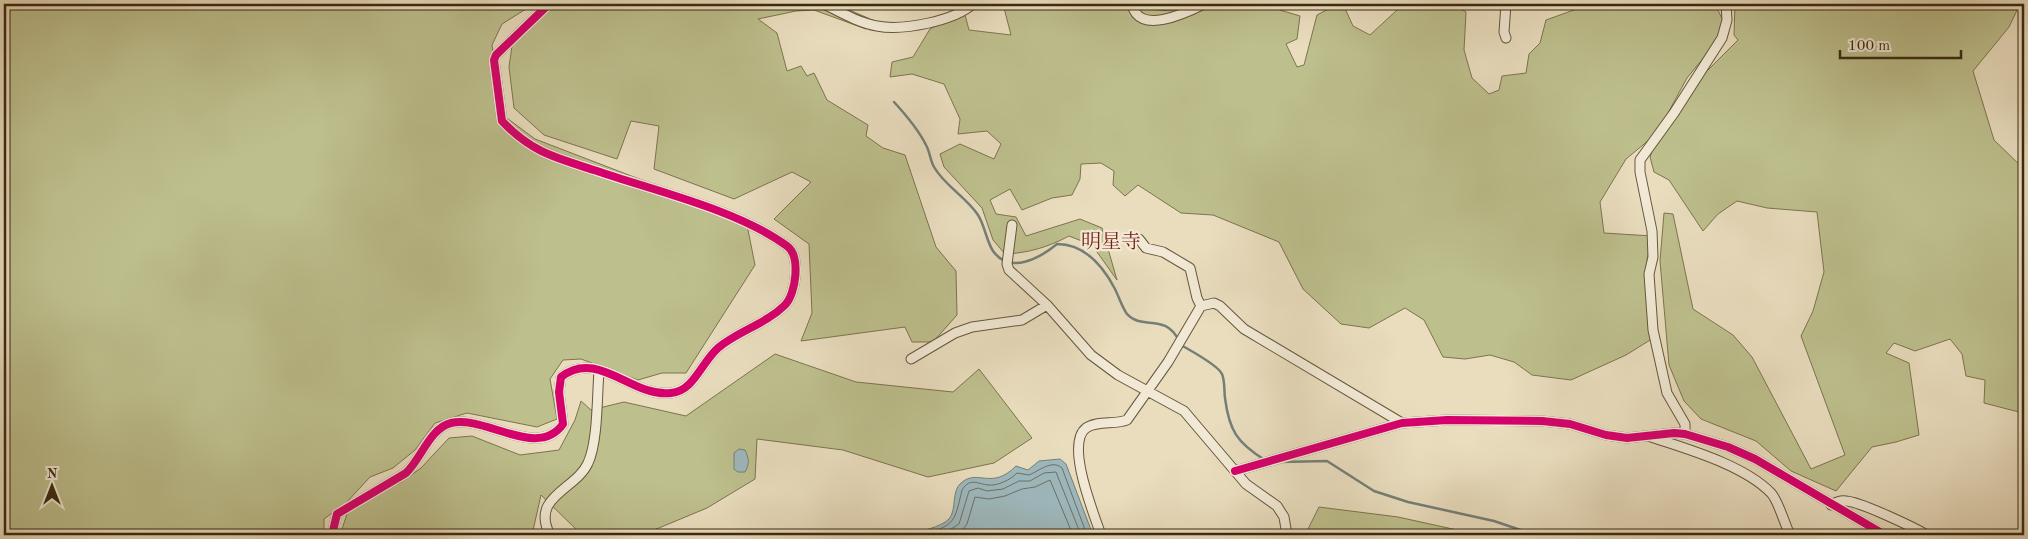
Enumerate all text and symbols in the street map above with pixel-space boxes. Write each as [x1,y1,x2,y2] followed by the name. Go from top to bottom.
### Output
[1840,28,1962,60] scale bar
[1848,39,1890,54] text: 100 m
[1081,231,1141,253] district label: 明星寺
[28,462,78,512] north arrow
[47,467,58,481] text: N

